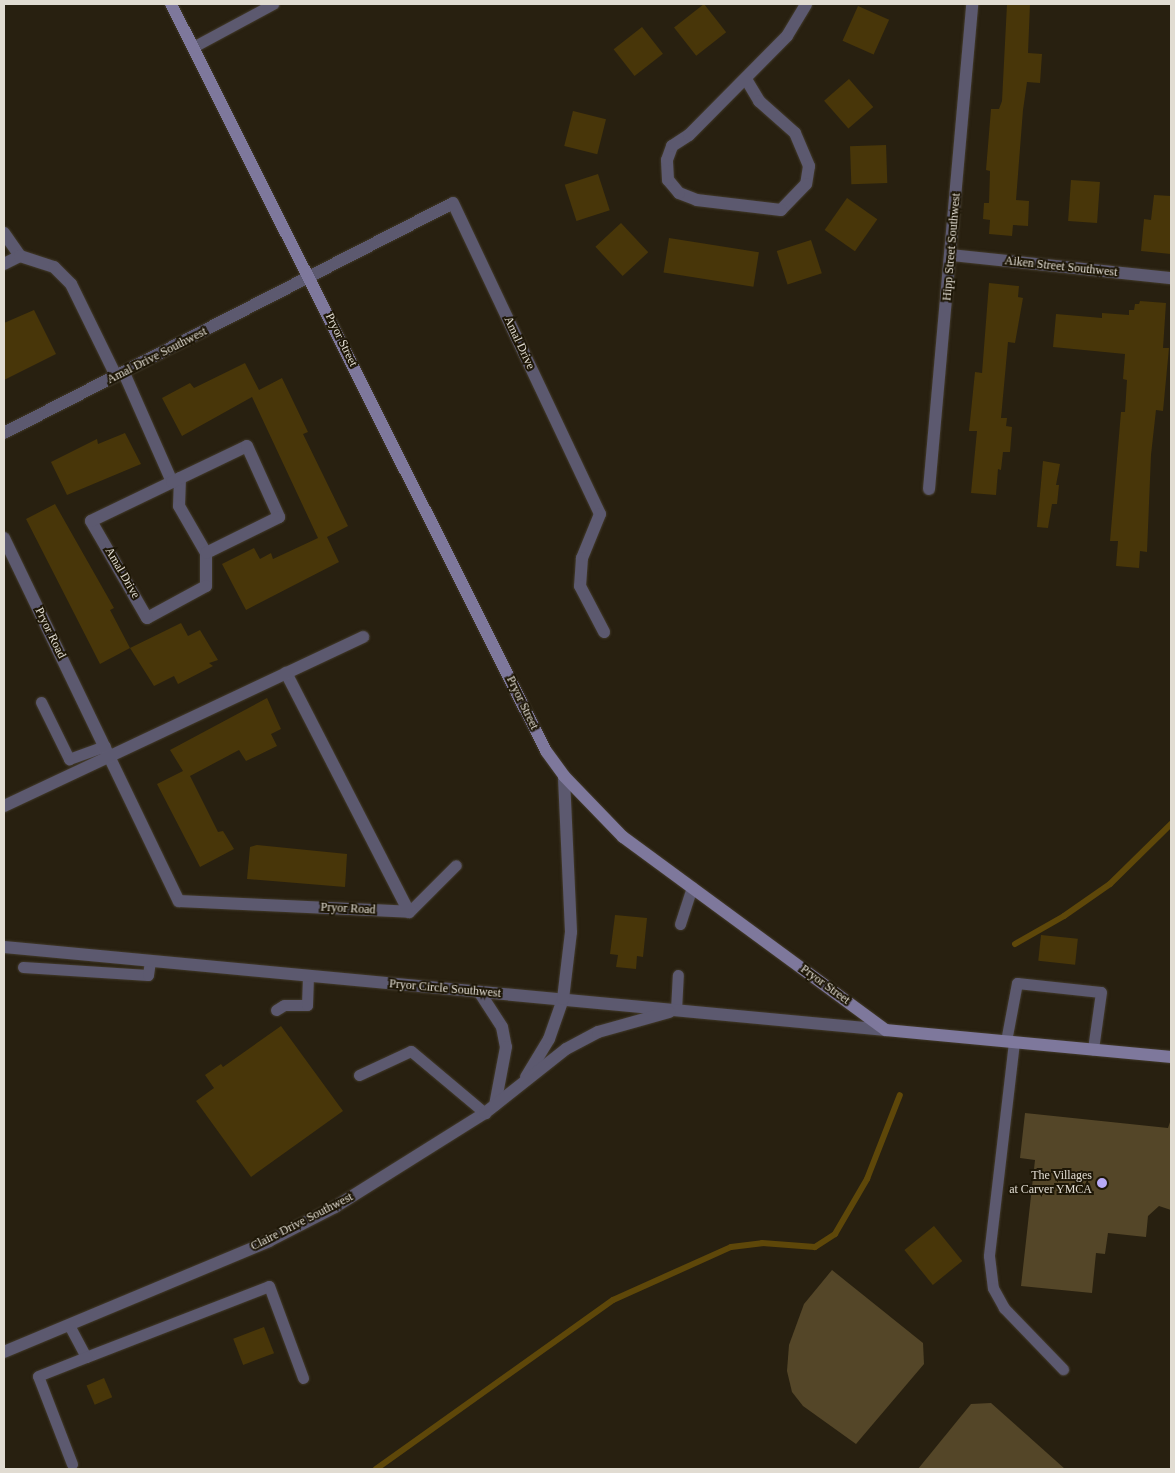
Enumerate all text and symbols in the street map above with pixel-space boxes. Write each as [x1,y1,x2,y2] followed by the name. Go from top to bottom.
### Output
[940,193,964,301] street label: Hipp Street Southwest
[1004,254,1118,280] street label: Aiken Street Southwest
[322,311,360,369] street label: Pryor Street
[500,314,538,372] street label: Amal Drive
[105,325,209,387] street label: Amal Drive Southwest
[102,545,142,601] street label: Amal Drive
[31,605,69,661] street label: Pryor Road
[503,674,541,732] street label: Pryor Street
[320,900,376,918] street label: Pryor Road
[797,962,853,1008] street label: Pryor Street
[389,977,501,1001] street label: Pryor Circle Southwest
[1009,1169,1092,1197] place label: The Villages at Carver YMCA
[1096,1177,1108,1189] marker: The Villages at Carver YMCA
[249,1190,355,1254] street label: Claire Drive Southwest

